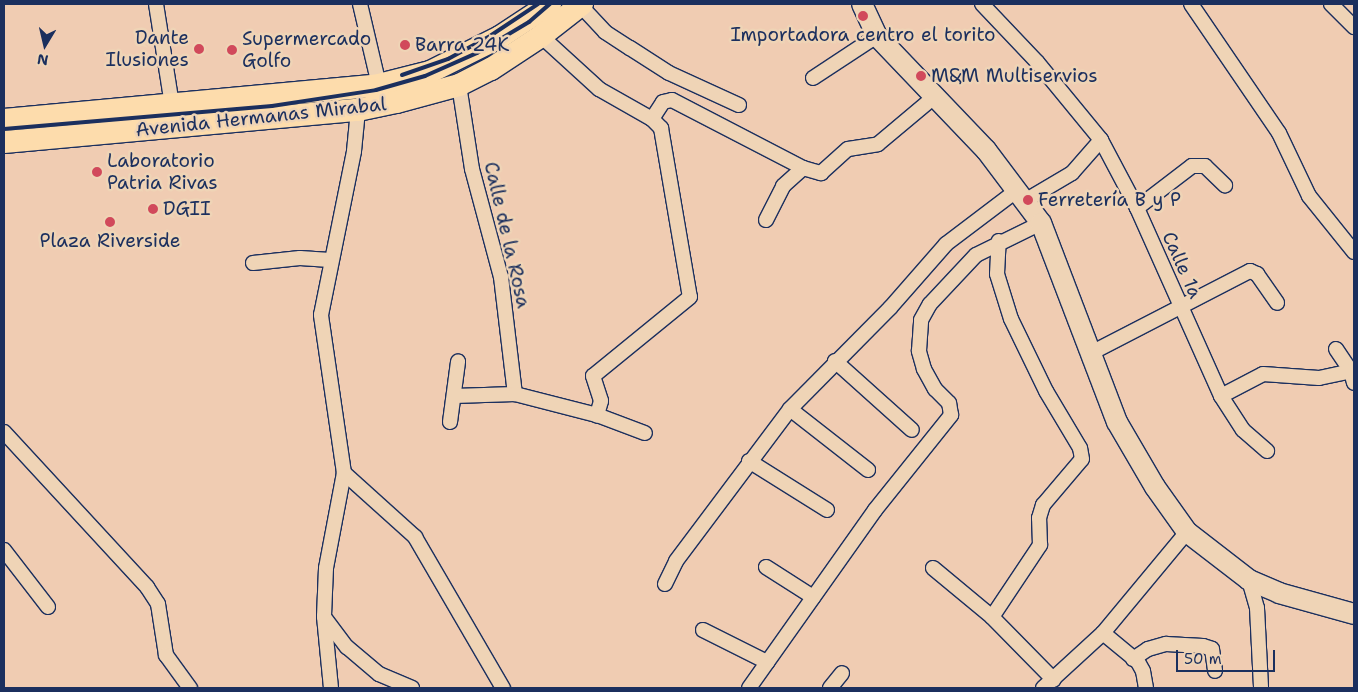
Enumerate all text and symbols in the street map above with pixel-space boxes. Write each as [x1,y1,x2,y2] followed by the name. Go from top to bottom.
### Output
[857,10,869,22] marker: Importadora centro el torito
[20,20,70,70] north arrow
[730,24,996,46] place label: Importadora centro el torito
[105,27,189,71] place label: Dante Ilusiones
[242,28,371,72] place label: Supermercado Golfo
[415,34,510,56] place label: Barra 24K
[399,39,411,51] marker: Barra 24K
[193,43,205,55] marker: Dante Ilusiones
[226,44,238,56] marker: Supermercado Golfo
[36,50,50,70] text: N
[931,65,1098,87] place label: M&M Multiservios
[915,70,927,82] marker: M&M Multiservios
[134,92,388,142] street label: Avenida Hermanas Mirabal
[107,150,218,194] place label: Laboratorio Patria Rivas
[479,160,535,310] street label: Calle de la Rosa
[91,166,103,178] marker: Laboratorio Patria Rivas
[1038,189,1181,211] place label: Ferretería B y P
[1022,194,1034,206] marker: Ferretería B y P
[163,198,211,220] place label: DGII
[147,203,159,215] marker: DGII
[104,216,116,228] marker: Plaza Riverside
[1157,228,1207,302] street label: Calle 1a
[39,230,181,252] place label: Plaza Riverside
[1178,640,1277,672] scale bar
[1184,649,1222,669] text: 50 m

